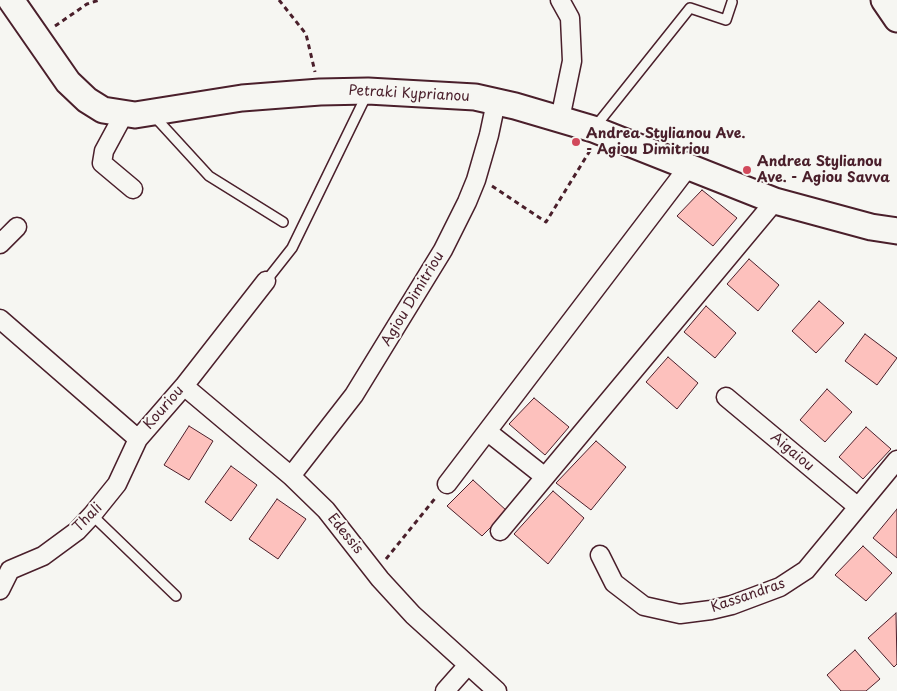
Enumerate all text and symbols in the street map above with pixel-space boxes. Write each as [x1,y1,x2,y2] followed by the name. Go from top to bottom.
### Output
[348,82,470,106] street label: Petraki Kyprianou
[586,126,745,158] place label: Andrea Stylianou Ave. - Agiou Dimitriou
[570,136,582,148] marker: Andrea Stylianou Ave. - Agiou Dimitriou
[757,154,890,186] place label: Andrea Stylianou Ave. - Agiou Savva
[741,164,753,176] marker: Andrea Stylianou Ave. - Agiou Savva
[378,249,448,349] street label: Agiou Dimitriou
[140,383,188,433] street label: Kouriou
[767,429,817,475] street label: Aigaiou
[70,500,106,536] street label: Thali
[324,511,366,557] street label: Edessis
[709,575,787,617] street label: Kassandras

